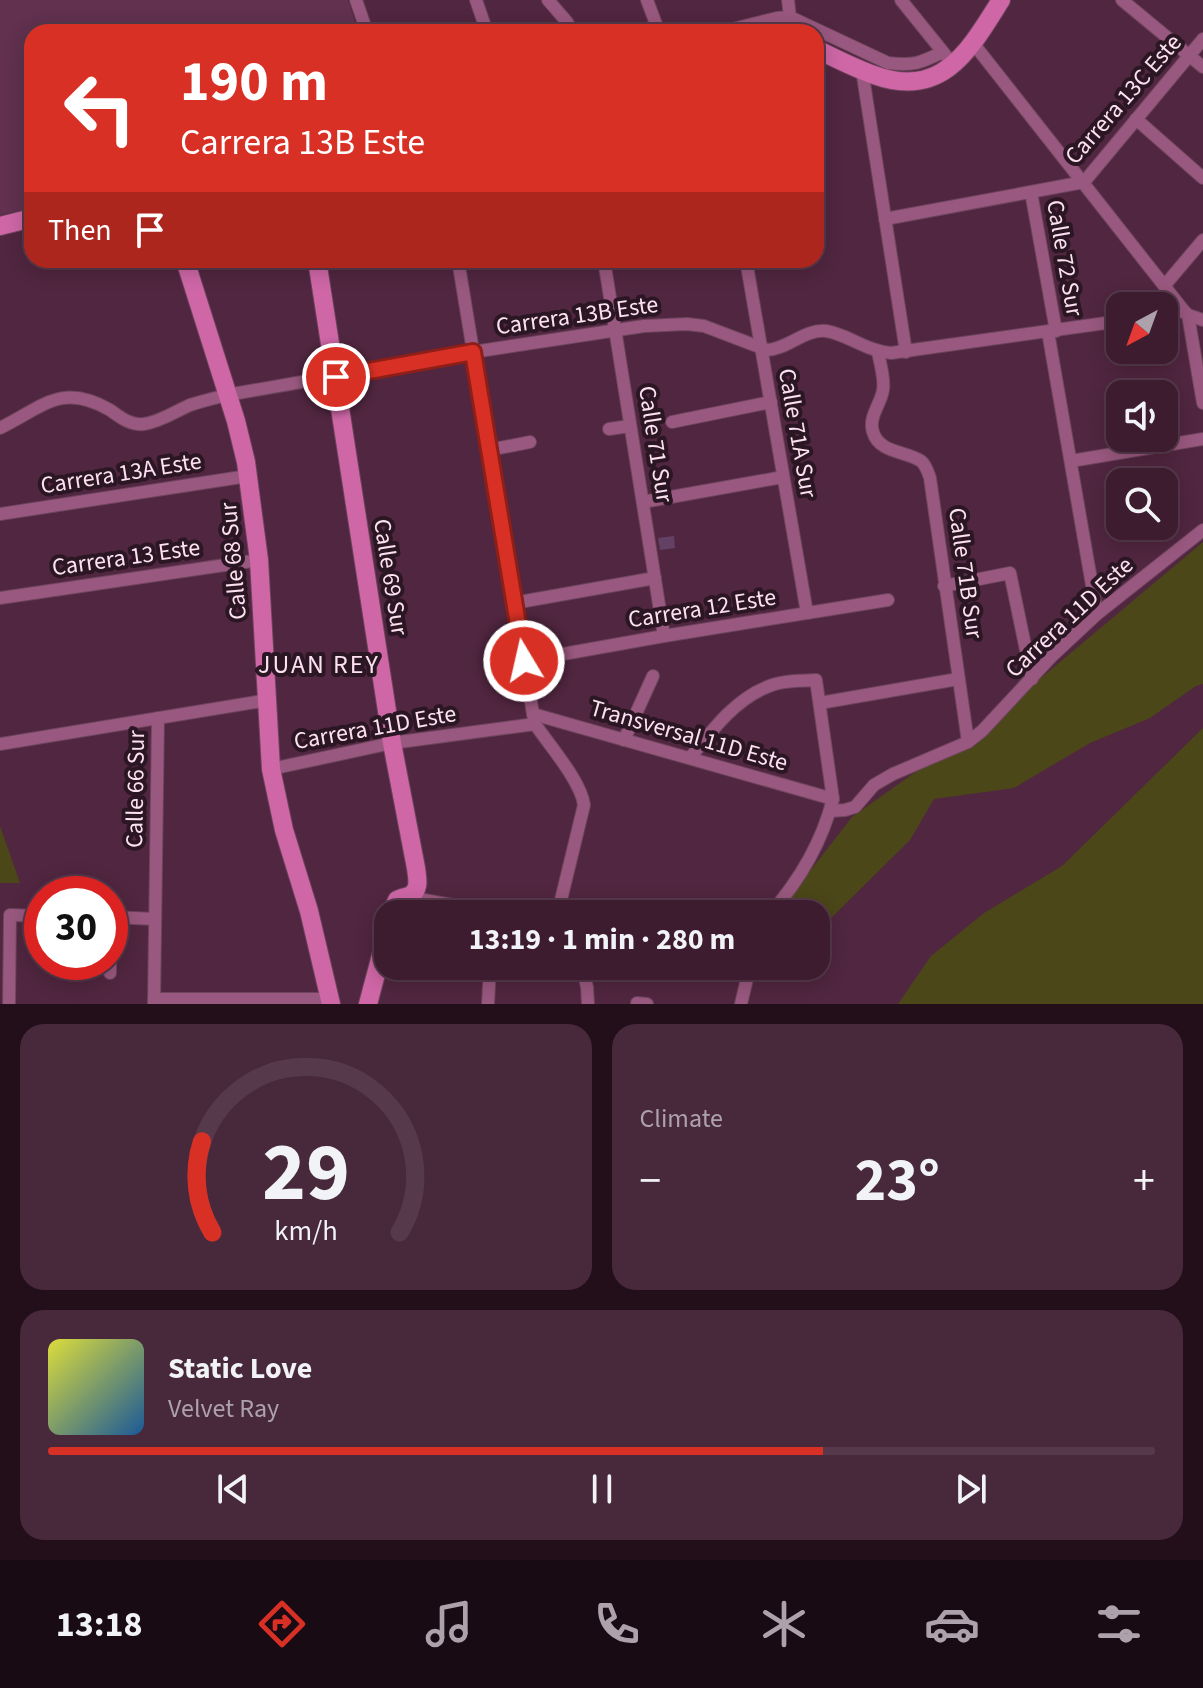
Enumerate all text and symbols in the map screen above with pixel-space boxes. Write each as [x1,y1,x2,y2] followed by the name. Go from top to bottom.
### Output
[1057,26,1190,172] street label: Carrera 13C Este
[180,43,328,122] text: 190 m
[48,56,152,160] icon: left
[180,117,425,168] text: Carrera 13B Este
[1037,197,1092,320] street label: Calle 72 Sur
[128,208,172,252] icon: arrive
[48,209,112,252] text: Then
[494,287,660,344] street label: Carrera 13B Este
[1106,292,1178,364] north arrow
[1106,292,1178,540] map controls
[302,343,370,411] pin
[314,355,358,399] icon: arrive
[769,366,826,501] street label: Calle 71A Sur
[1106,380,1178,452] button: sound
[629,383,682,506] street label: Calle 71 Sur
[38,444,204,503] street label: Carrera 13A Este
[1106,468,1178,540] button: search
[211,500,256,621] street label: Calle 68 Sur
[939,505,992,641] street label: Calle 71B Sur
[364,516,417,639] street label: Calle 69 Sur
[50,530,202,585] street label: Carrera 13 Este
[997,549,1141,686] street label: Carrera 11D Este
[626,580,779,637] street label: Carrera 12 Este
[482,619,566,703] position arrow
[258,646,380,683] district label: JUAN REY
[586,690,792,780] street label: Transversal 11D Este
[291,696,459,759] street label: Carrera 11D Este
[117,729,154,848] street label: Calle 66 Sur
[24,876,128,980] speed limit sign: 30
[469,918,735,961] text: 13:19 · 1 min · 280 m
[640,1100,723,1137] text: Climate
[262,1114,350,1232] text: 29
[855,1139,940,1224] text: 23°
[640,1150,661,1213] text: −
[1133,1150,1155,1213] text: +
[274,1211,337,1251] text: km/h
[168,1347,312,1390] text: Static Love
[168,1390,279,1427] text: Velvet Ray
[211,1467,255,1511] icon: previous
[580,1467,624,1511] icon: pause
[949,1467,993,1511] icon: next
[254,1596,310,1652] icon: directions
[421,1596,477,1652] icon: music
[589,1596,645,1652] icon: phone
[756,1596,812,1652] icon: climate
[924,1596,980,1652] icon: car
[1091,1596,1147,1652] icon: filters
[56,1599,143,1650] text: 13:18

